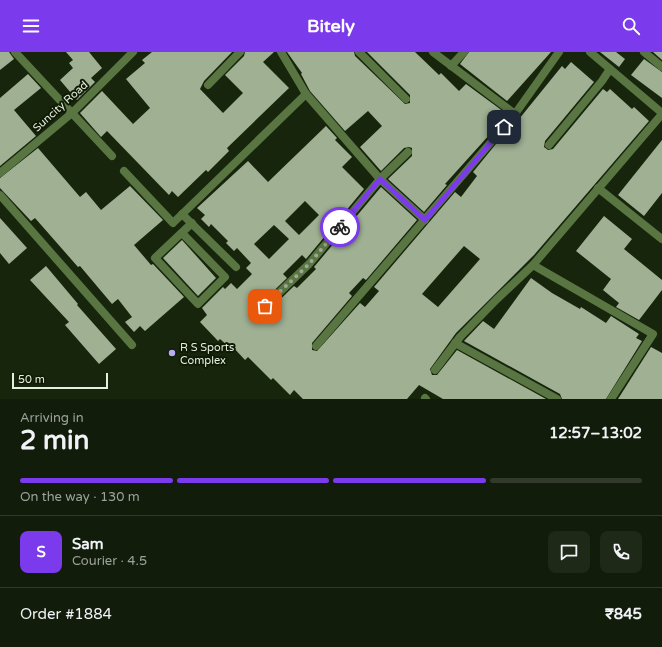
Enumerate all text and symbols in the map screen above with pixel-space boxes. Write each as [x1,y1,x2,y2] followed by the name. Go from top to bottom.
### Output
[20,15,42,37] icon: menu
[307,15,355,37] text: Bitely
[620,15,642,37] icon: search
[30,78,90,134] street label: Suncity Road
[487,110,521,144] pin
[493,116,515,138] icon: home
[320,207,360,247] courier
[329,216,351,238] icon: bike
[248,289,282,323] pin
[254,295,276,317] icon: bag
[180,341,234,367] place label: R S Sports Complex
[167,348,177,358] marker: R S Sports Complex
[12,371,108,390] scale bar
[18,373,45,386] text: 50 m
[20,410,84,426] text: Arriving in
[549,424,642,442] text: 12:57–13:02
[20,425,89,456] text: 2 min
[20,489,140,505] text: On the way · 130 m
[548,531,590,573] button: chat
[600,531,642,573] button: phone
[72,535,103,553] text: Sam
[36,543,46,561] text: S
[72,553,147,569] text: Courier · 4.5
[20,605,112,623] text: Order #1884
[605,605,642,623] text: ₹845

